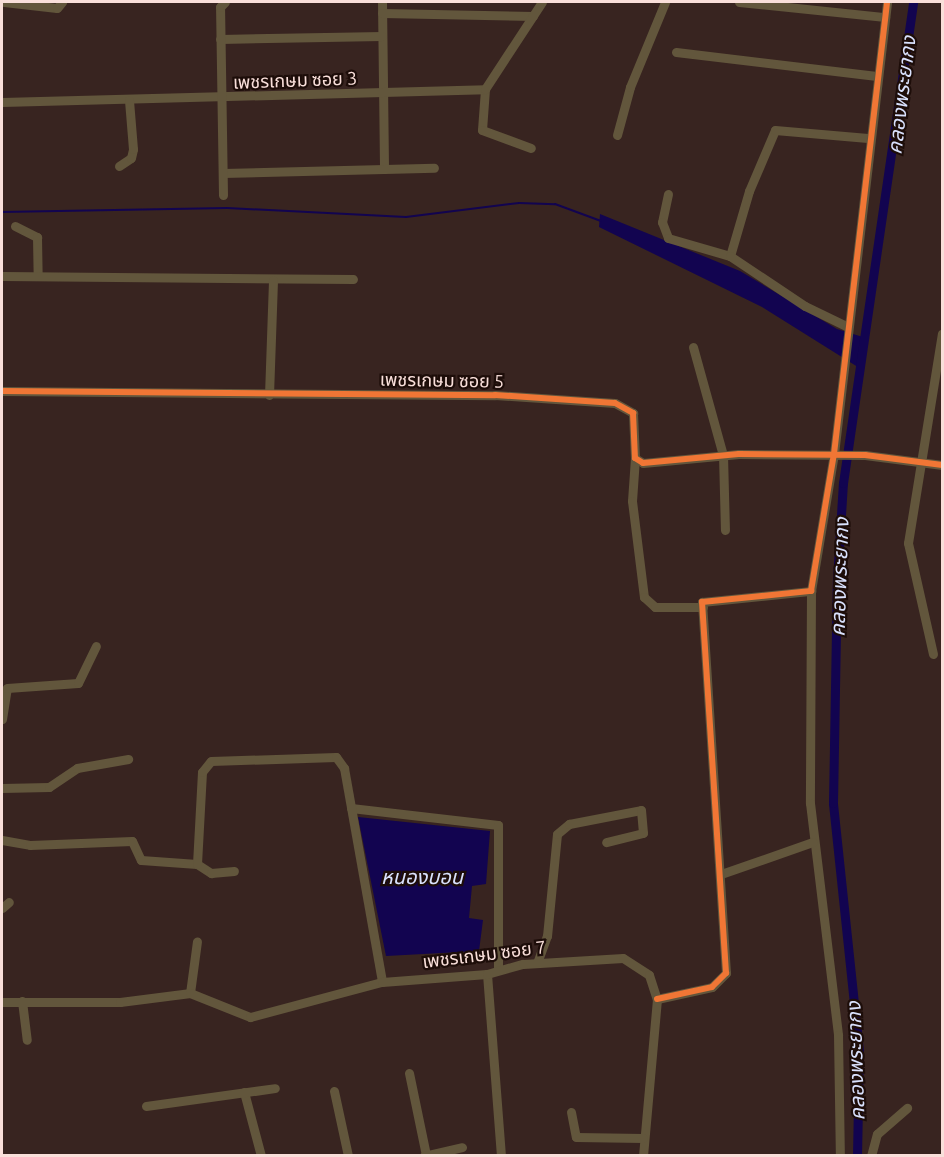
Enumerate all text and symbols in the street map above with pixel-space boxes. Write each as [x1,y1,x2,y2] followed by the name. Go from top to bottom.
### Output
[882,34,920,156] water label: คลองพระยากง
[233,67,357,93] street label: เพชรเกษม ซอย 3
[380,368,504,392] street label: เพชรเกษม ซอย 5
[825,517,853,637] water label: คลองพระยากง
[381,864,463,888] water label: หนองบอน
[421,936,547,972] street label: เพชรเกษม ซอย 7
[841,1001,869,1121] water label: คลองพระยากง

